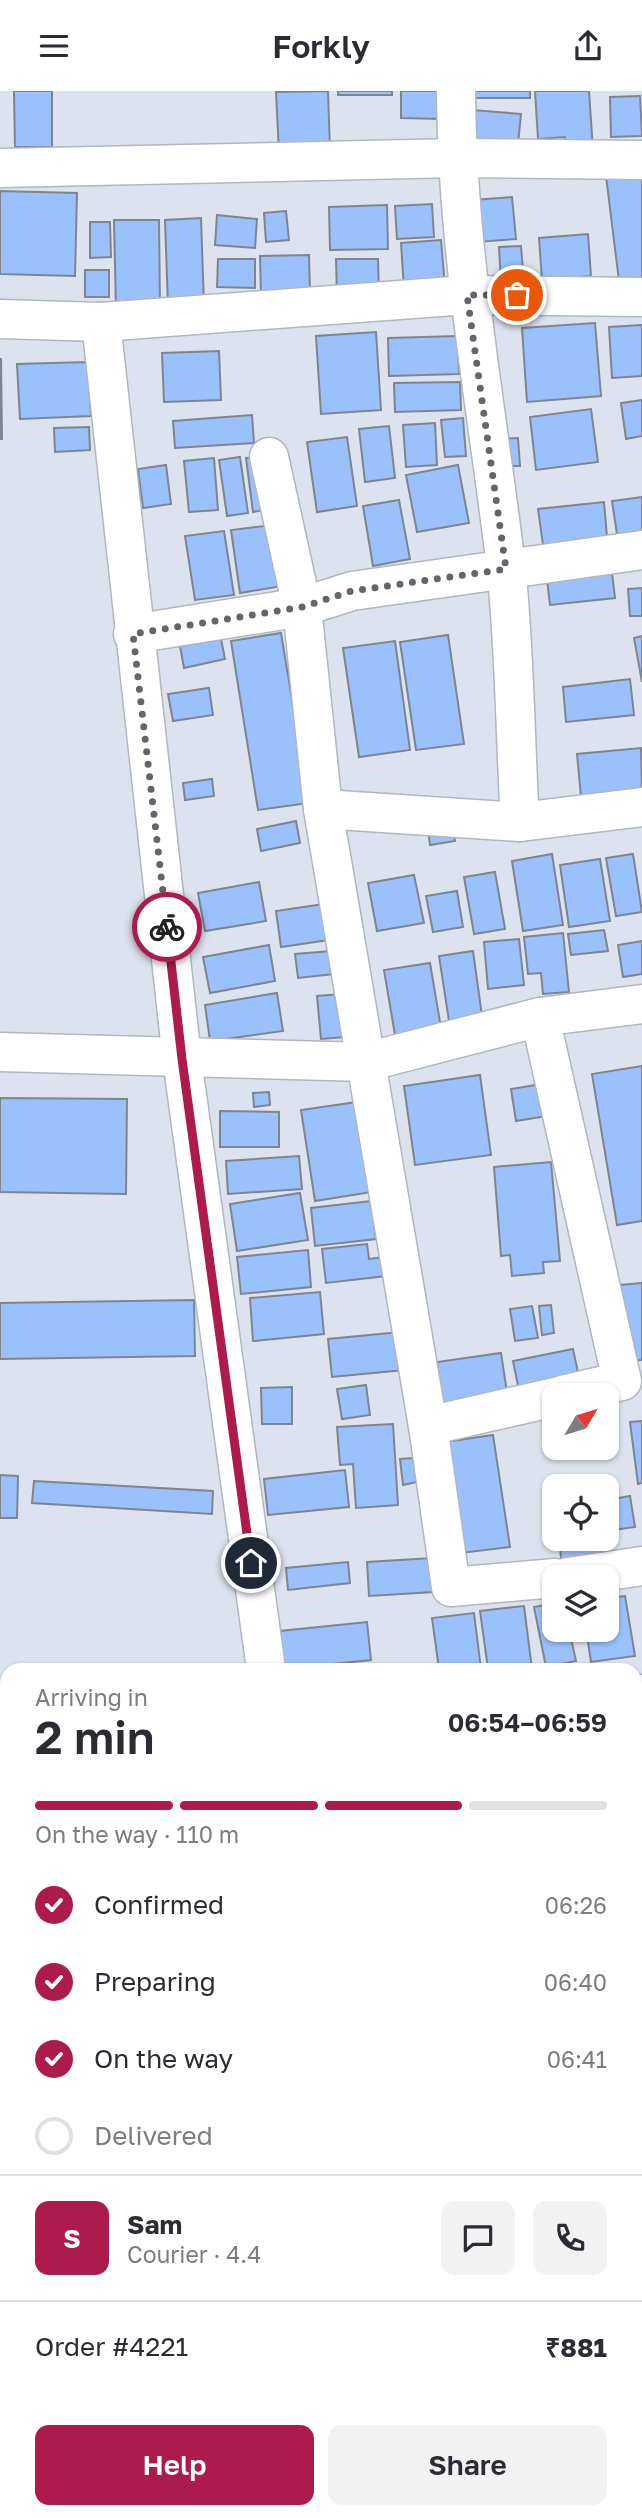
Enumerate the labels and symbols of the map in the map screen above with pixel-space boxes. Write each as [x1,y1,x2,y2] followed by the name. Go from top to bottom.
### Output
[487,265,547,325] pin
[132,892,202,962] courier
[542,1383,620,1459] north arrow
[221,1533,281,1593] pin

